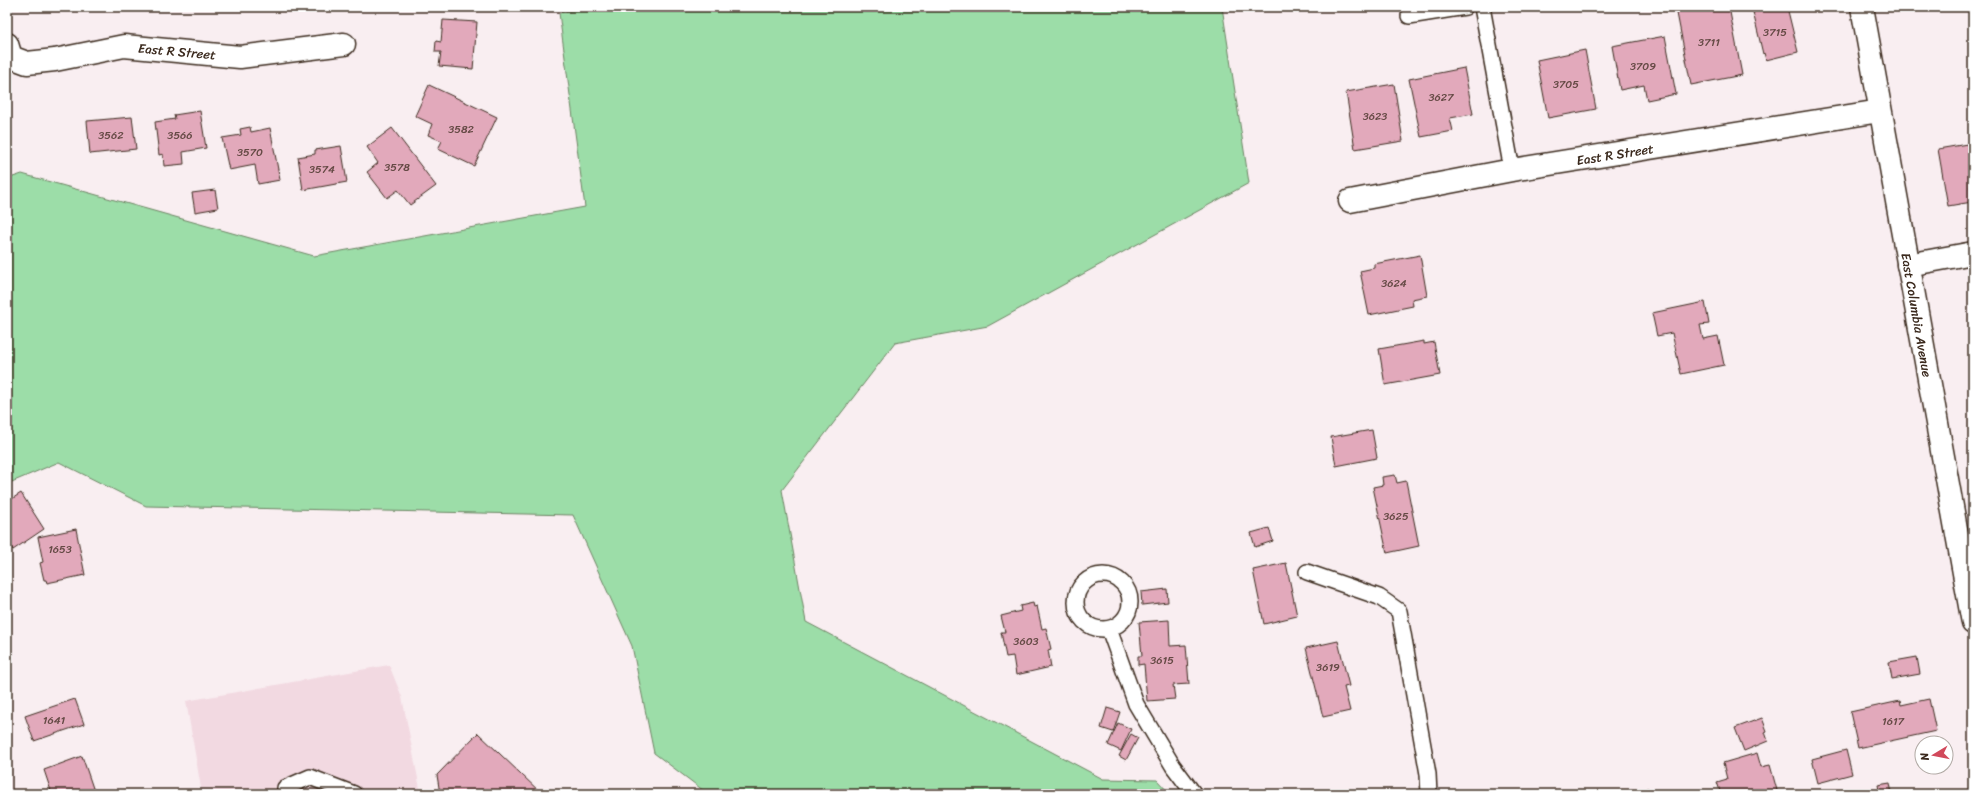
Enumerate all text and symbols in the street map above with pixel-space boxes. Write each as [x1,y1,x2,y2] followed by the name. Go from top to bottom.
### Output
[1763,23,1787,42] house number: 3715
[1698,33,1720,52] house number: 3711
[137,37,217,66] street label: East R Street
[1630,57,1656,76] house number: 3709
[1553,75,1579,94] house number: 3705
[1429,88,1454,107] house number: 3627
[1363,107,1387,126] house number: 3623
[448,120,475,139] house number: 3582
[98,126,124,145] house number: 3562
[167,126,193,145] house number: 3566
[1575,137,1656,172] street label: East R Street
[237,143,263,162] house number: 3570
[384,158,410,177] house number: 3578
[309,160,335,179] house number: 3574
[1894,251,1939,379] street label: East Columbia Avenue
[1381,274,1407,293] house number: 3624
[1383,507,1409,526] house number: 3625
[48,540,72,559] house number: 1653
[1013,632,1039,651] house number: 3603
[1150,651,1174,670] house number: 3615
[1316,658,1340,677] house number: 3619
[43,711,66,730] house number: 1641
[1882,712,1905,731] house number: 1617
[1914,735,1954,775] north arrow
[1915,751,1935,763] text: N

